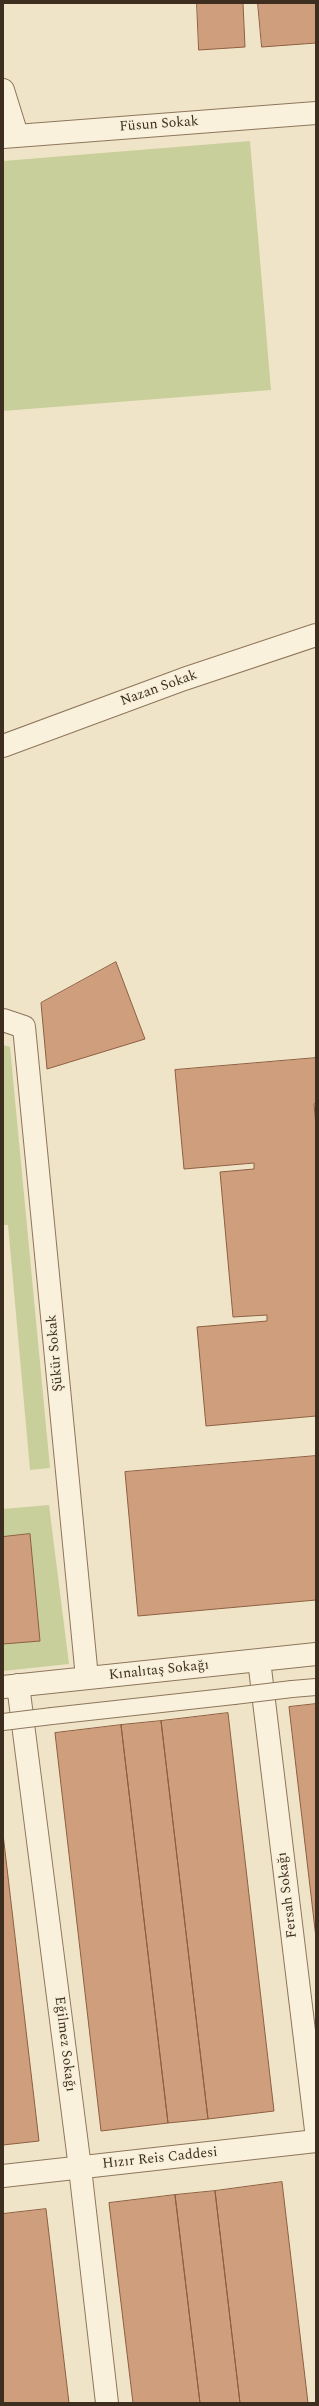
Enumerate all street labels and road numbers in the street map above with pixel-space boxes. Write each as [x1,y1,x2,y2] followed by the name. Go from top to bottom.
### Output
[119,114,199,136] street label: Füsun Sokak
[118,667,200,711] street label: Nazan Sokak
[44,1314,68,1392] street label: Şükür Sokak
[108,1657,210,1685] street label: Kınalıtaş Sokağı
[274,1851,302,1939] street label: Fersah Sokağı
[50,1995,78,2093] street label: Eğilmez Sokağı
[102,2145,218,2173] street label: Hızır Reis Caddesi

